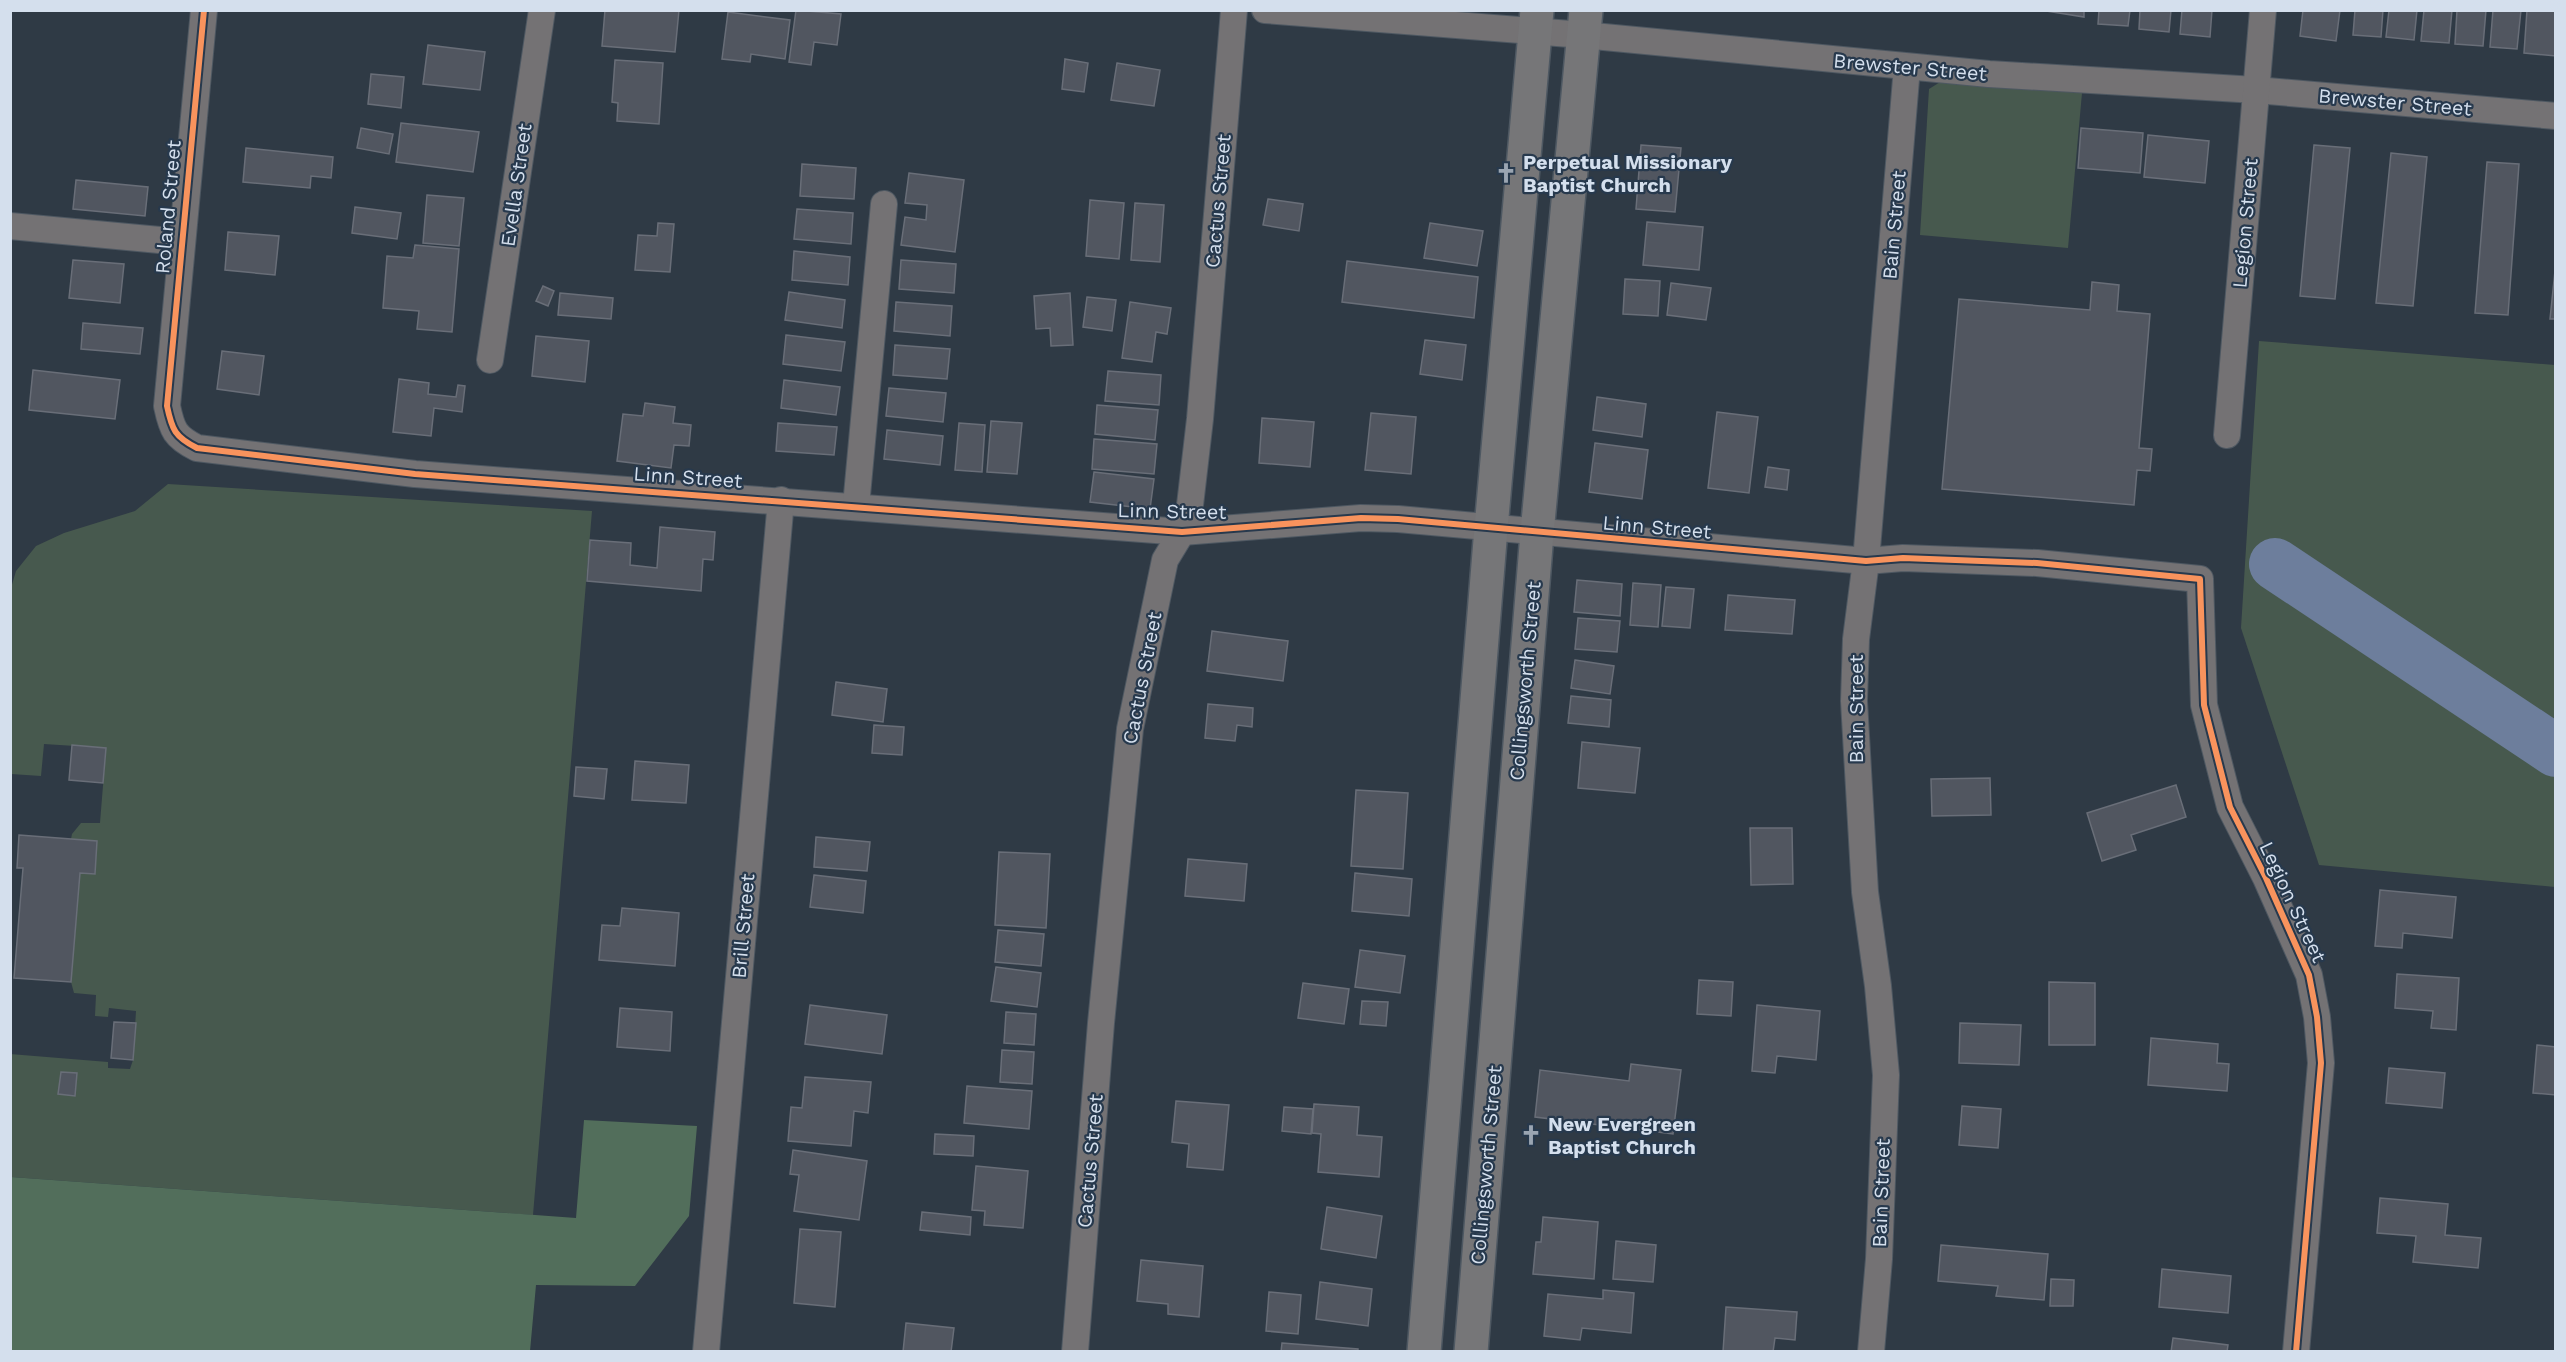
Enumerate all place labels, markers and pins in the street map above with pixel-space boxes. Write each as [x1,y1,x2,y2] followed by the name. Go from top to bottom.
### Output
[1523,150,1733,197] place label: Perpetual Missionary Baptist Church
[1494,161,1518,185] church icon: Perpetual Missionary Baptist Church
[1548,1112,1696,1159] place label: New Evergreen Baptist Church
[1519,1123,1543,1147] church icon: New Evergreen Baptist Church

